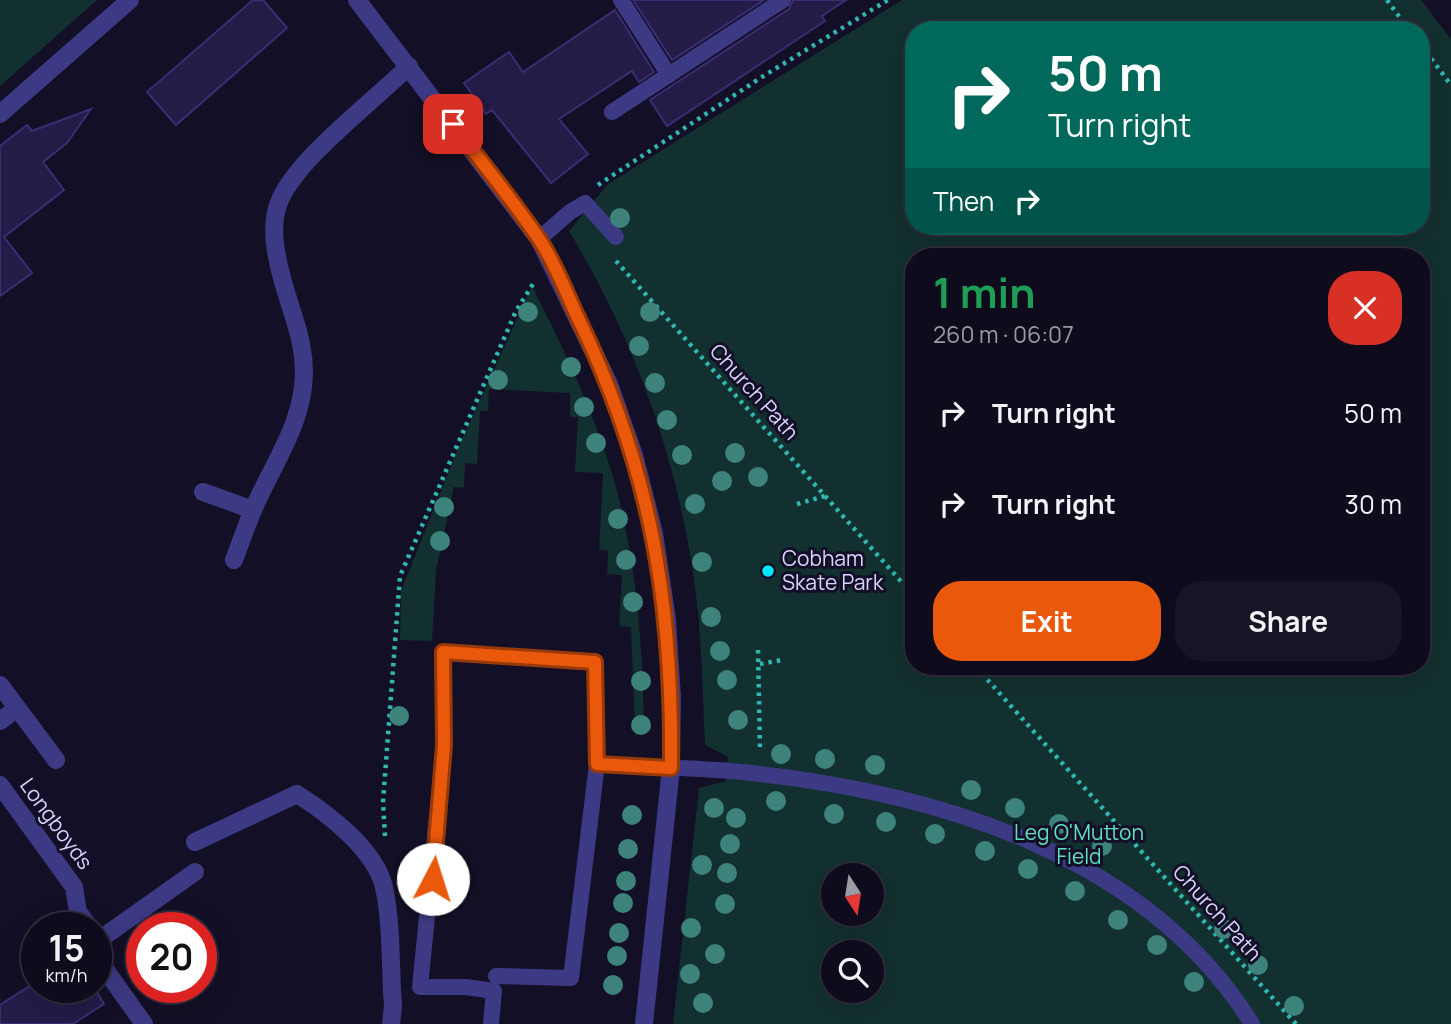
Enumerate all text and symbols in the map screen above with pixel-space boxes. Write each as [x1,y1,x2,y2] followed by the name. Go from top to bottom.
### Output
[1048,39,1163,106] text: 50 m
[933,49,1024,140] icon: right
[423,94,483,154] pin
[1048,103,1191,147] text: Turn right
[434,105,472,143] icon: arrive
[1008,182,1046,220] icon: right
[933,183,994,219] text: Then
[933,263,1036,321] text: 1 min
[1328,271,1402,345] button: close
[933,318,1074,350] text: 260 m · 06:07
[704,337,805,445] street label: Church Path
[933,394,971,432] icon: right
[992,395,1116,431] text: Turn right
[1344,395,1402,431] text: 50 m
[933,485,971,523] icon: right
[992,486,1116,522] text: Turn right
[1345,486,1402,522] text: 30 m
[782,544,884,596] place label: Cobham Skate Park
[760,563,776,579] marker: Cobham Skate Park
[933,581,1161,661] button: Exit
[1175,581,1402,661] button: Share
[14,772,99,875] street label: Longboyds
[1014,818,1144,870] park label: Leg O'Mutton Field
[396,842,470,916] position arrow
[1167,858,1268,966] street label: Church Path
[821,863,884,926] north arrow
[821,863,884,1003] map controls
[126,912,217,1003] speed limit sign: 20
[49,924,84,972] text: 15
[821,940,884,1003] button: search
[46,963,87,987] text: km/h

